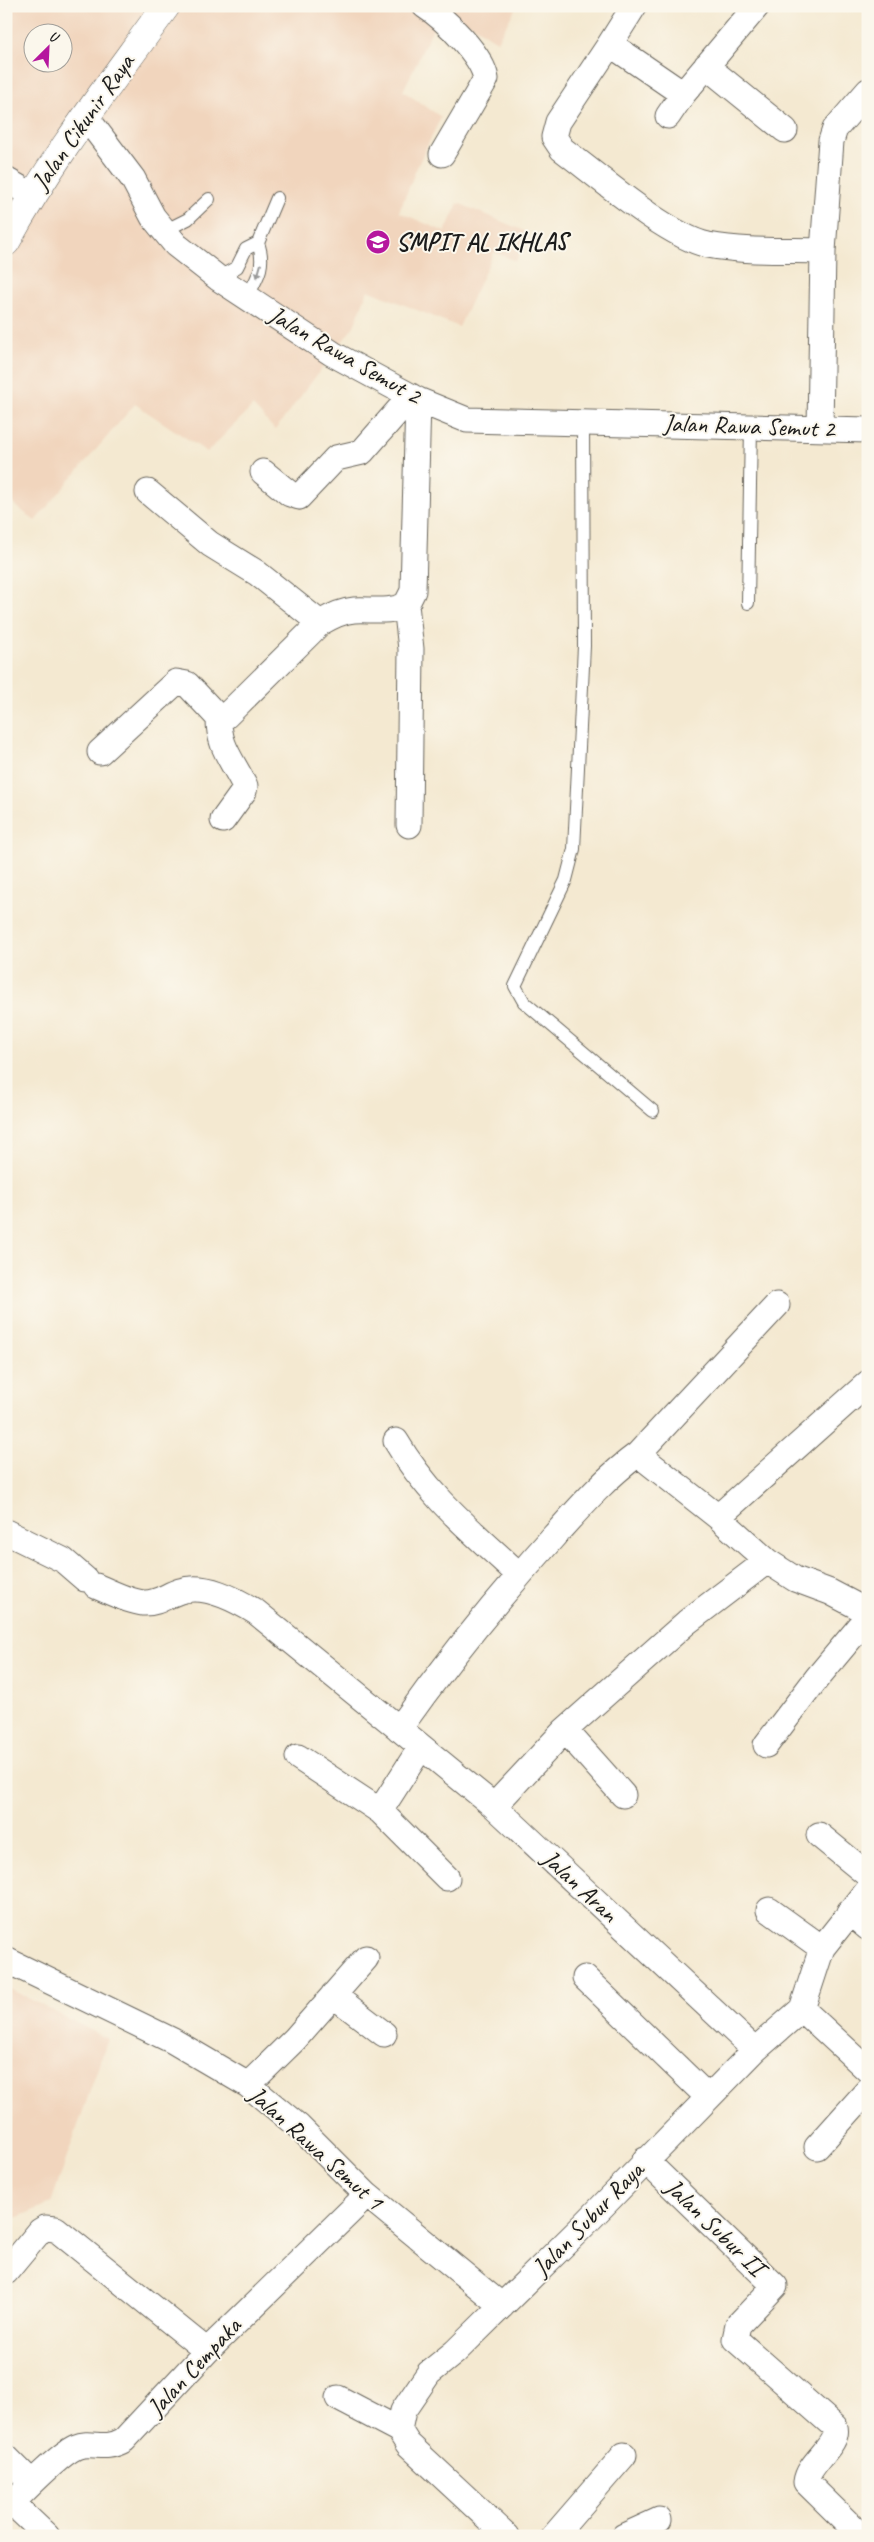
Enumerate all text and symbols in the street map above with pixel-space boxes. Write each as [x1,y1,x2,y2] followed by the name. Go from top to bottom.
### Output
[22,22,72,72] north arrow
[47,27,63,47] text: U
[24,46,143,197] street label: Jalan Cikunir Raya
[396,226,572,258] place label: SMPIT AL IKHLAS
[365,229,391,255] school or university icon: SMPIT AL IKHLAS
[255,263,263,278] one-way arrow
[262,298,429,412] street label: Jalan Rawa Semut 2
[662,407,837,445] street label: Jalan Rawa Semut 2
[534,1842,625,1930] street label: Jalan Aran
[241,2078,392,2218] street label: Jalan Rawa Semut 1
[525,2153,653,2284] street label: Jalan Subur Raya
[658,2171,775,2286] street label: Jalan Subur II
[139,2309,249,2424] street label: Jalan Cempaka

